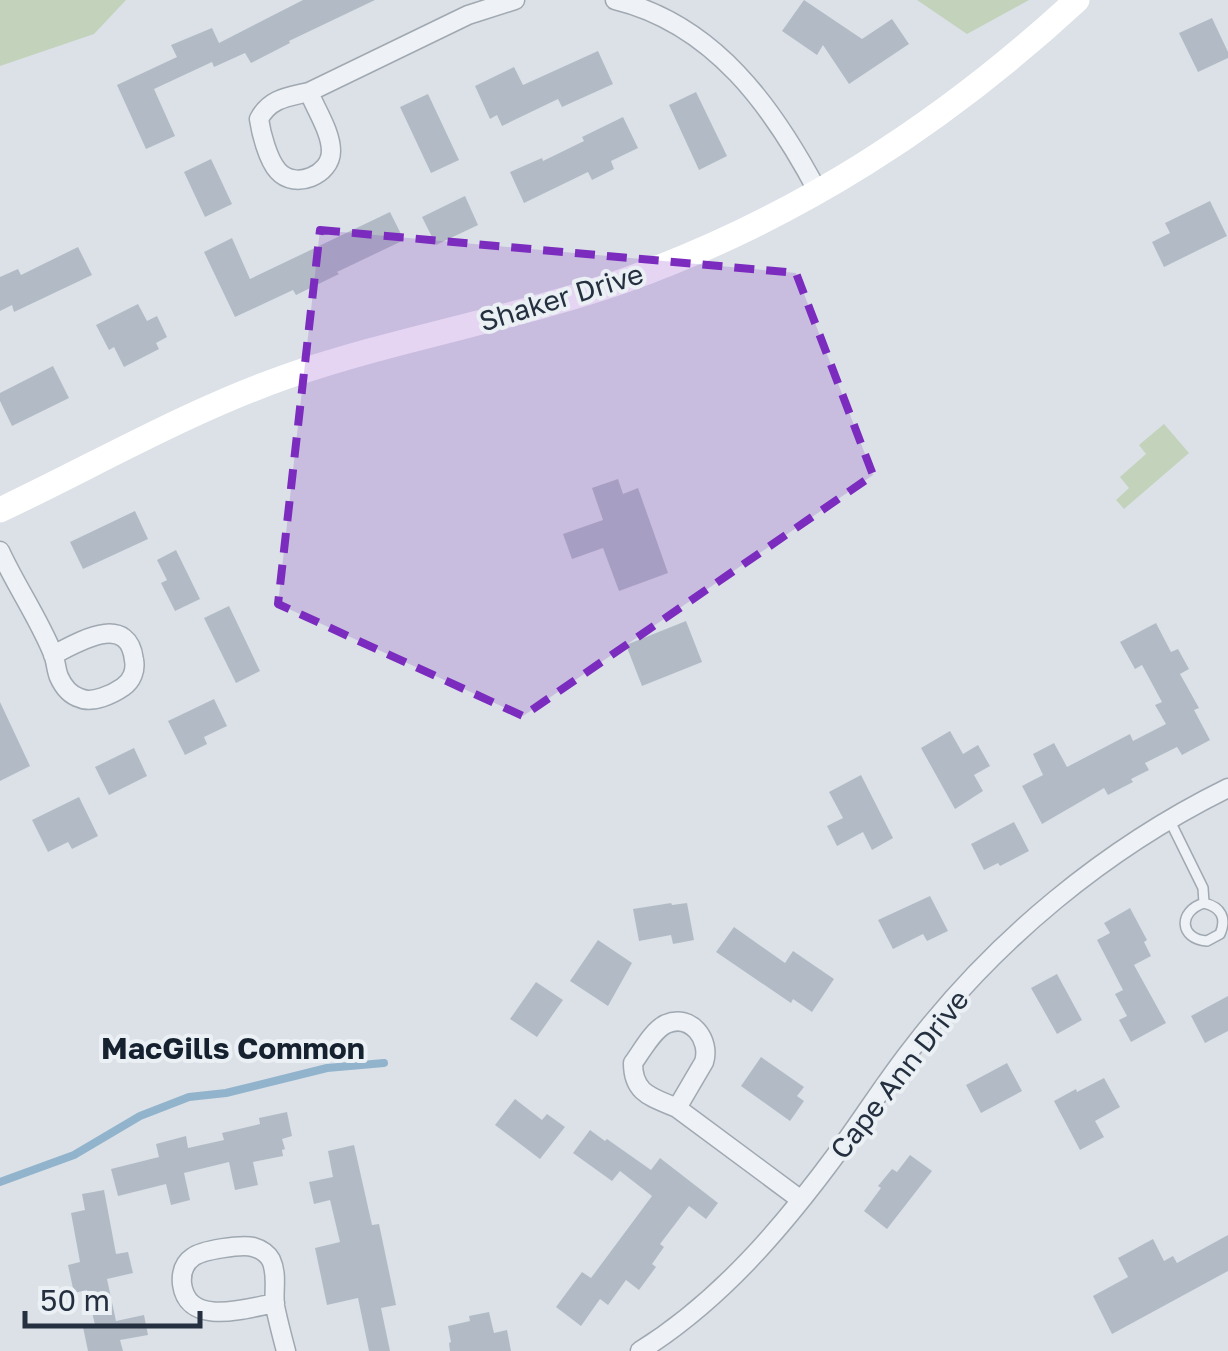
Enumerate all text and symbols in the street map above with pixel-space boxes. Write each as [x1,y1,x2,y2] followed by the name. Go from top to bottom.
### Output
[475,256,647,338] street label: Shaker Drive
[823,983,975,1165] street label: Cape Ann Drive
[101,1030,365,1066] district label: MacGills Common
[25,1266,200,1328] scale bar
[40,1282,110,1318] text: 50 m

